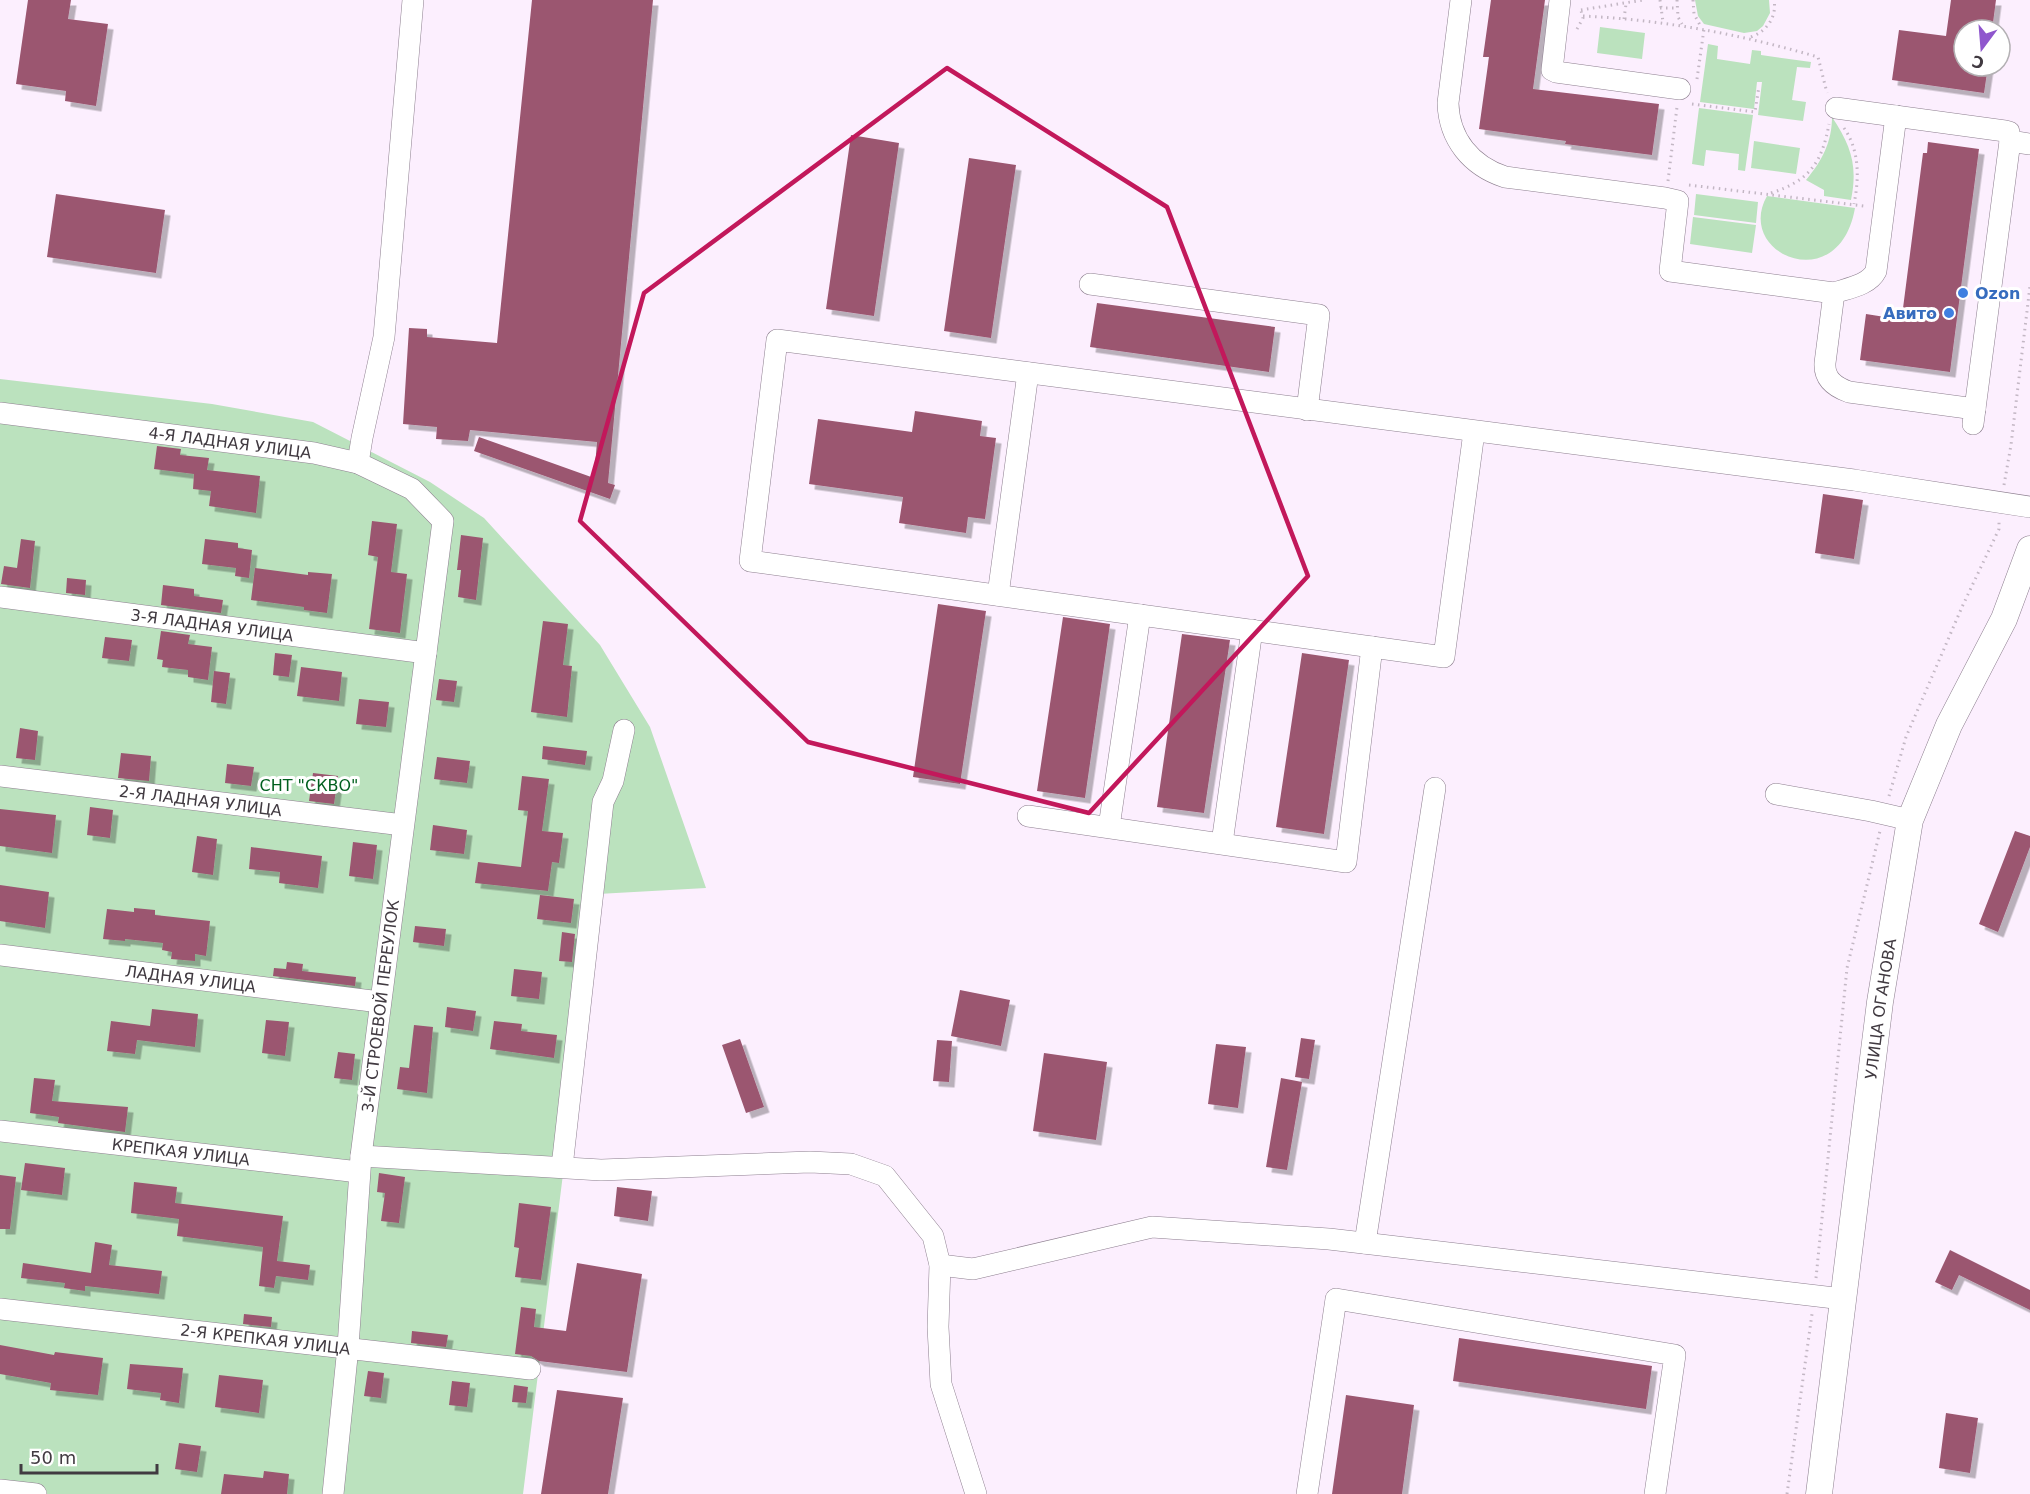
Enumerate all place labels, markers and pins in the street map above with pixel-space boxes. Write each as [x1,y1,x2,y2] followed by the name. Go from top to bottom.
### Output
[1975,284,2020,303] place label: Ozon
[1956,286,1970,300] marker: Ozon
[1883,304,1937,323] place label: Авито
[1942,306,1956,320] marker: Авито

